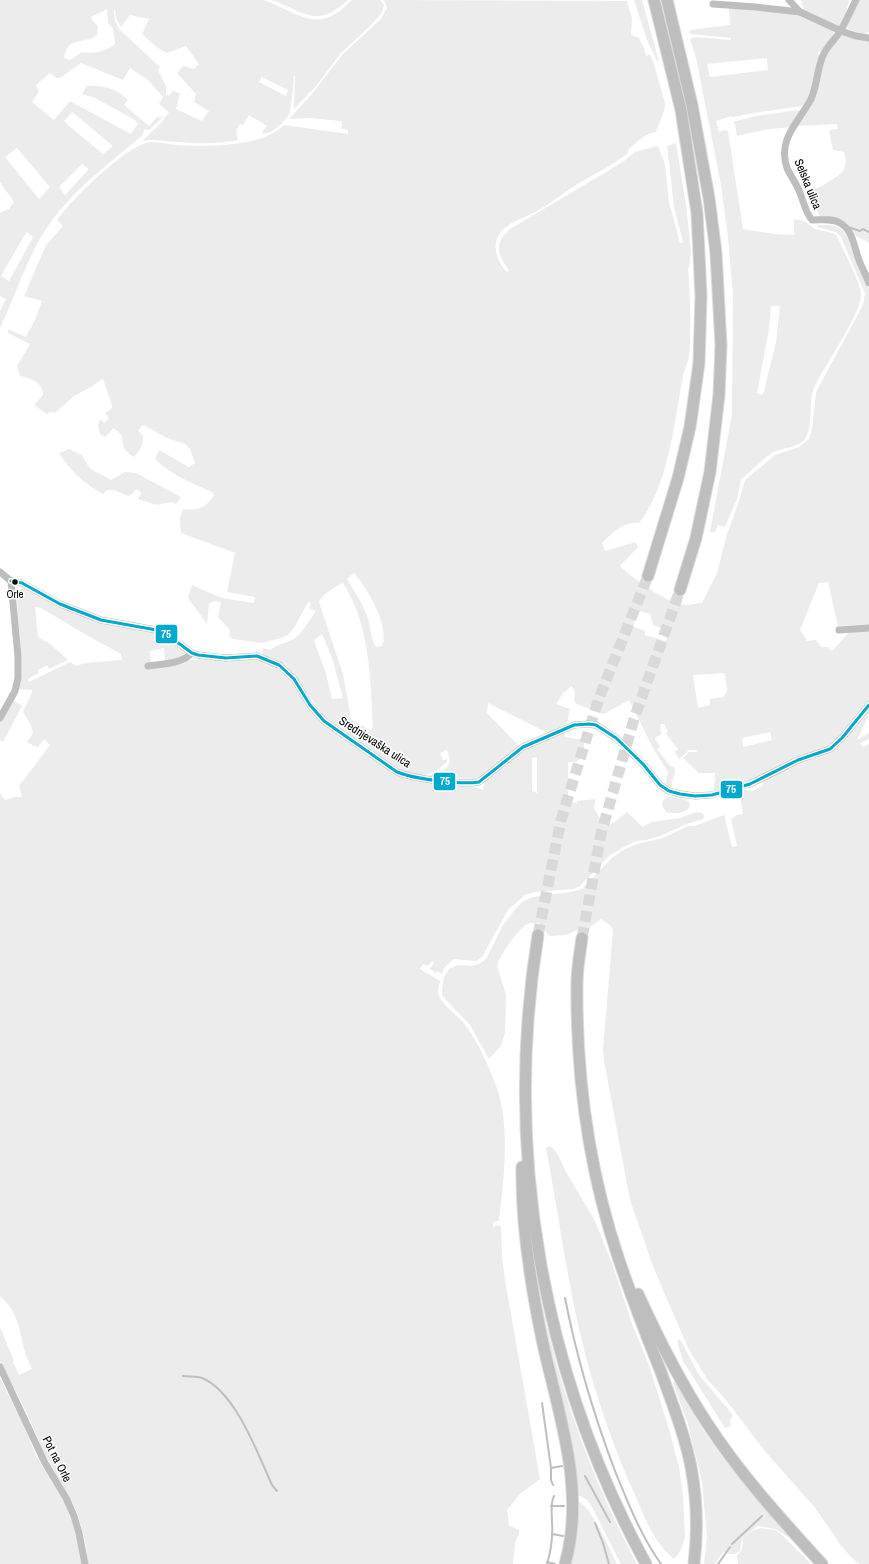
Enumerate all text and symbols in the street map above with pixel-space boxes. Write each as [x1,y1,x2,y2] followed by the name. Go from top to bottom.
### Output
[791,156,826,212] street label: Selska ulica
[10,577,20,587] marker: Orle
[6,587,24,601] place label: Orle
[155,624,178,644] line badge: 75
[161,627,171,641] text: 75
[336,713,415,772] street label: Srednjevaška ulica
[433,772,456,791] line badge: 75
[440,774,450,788] text: 75
[720,780,743,799] line badge: 75
[726,782,736,796] text: 75
[39,1433,75,1485] street label: Pot na Orle

